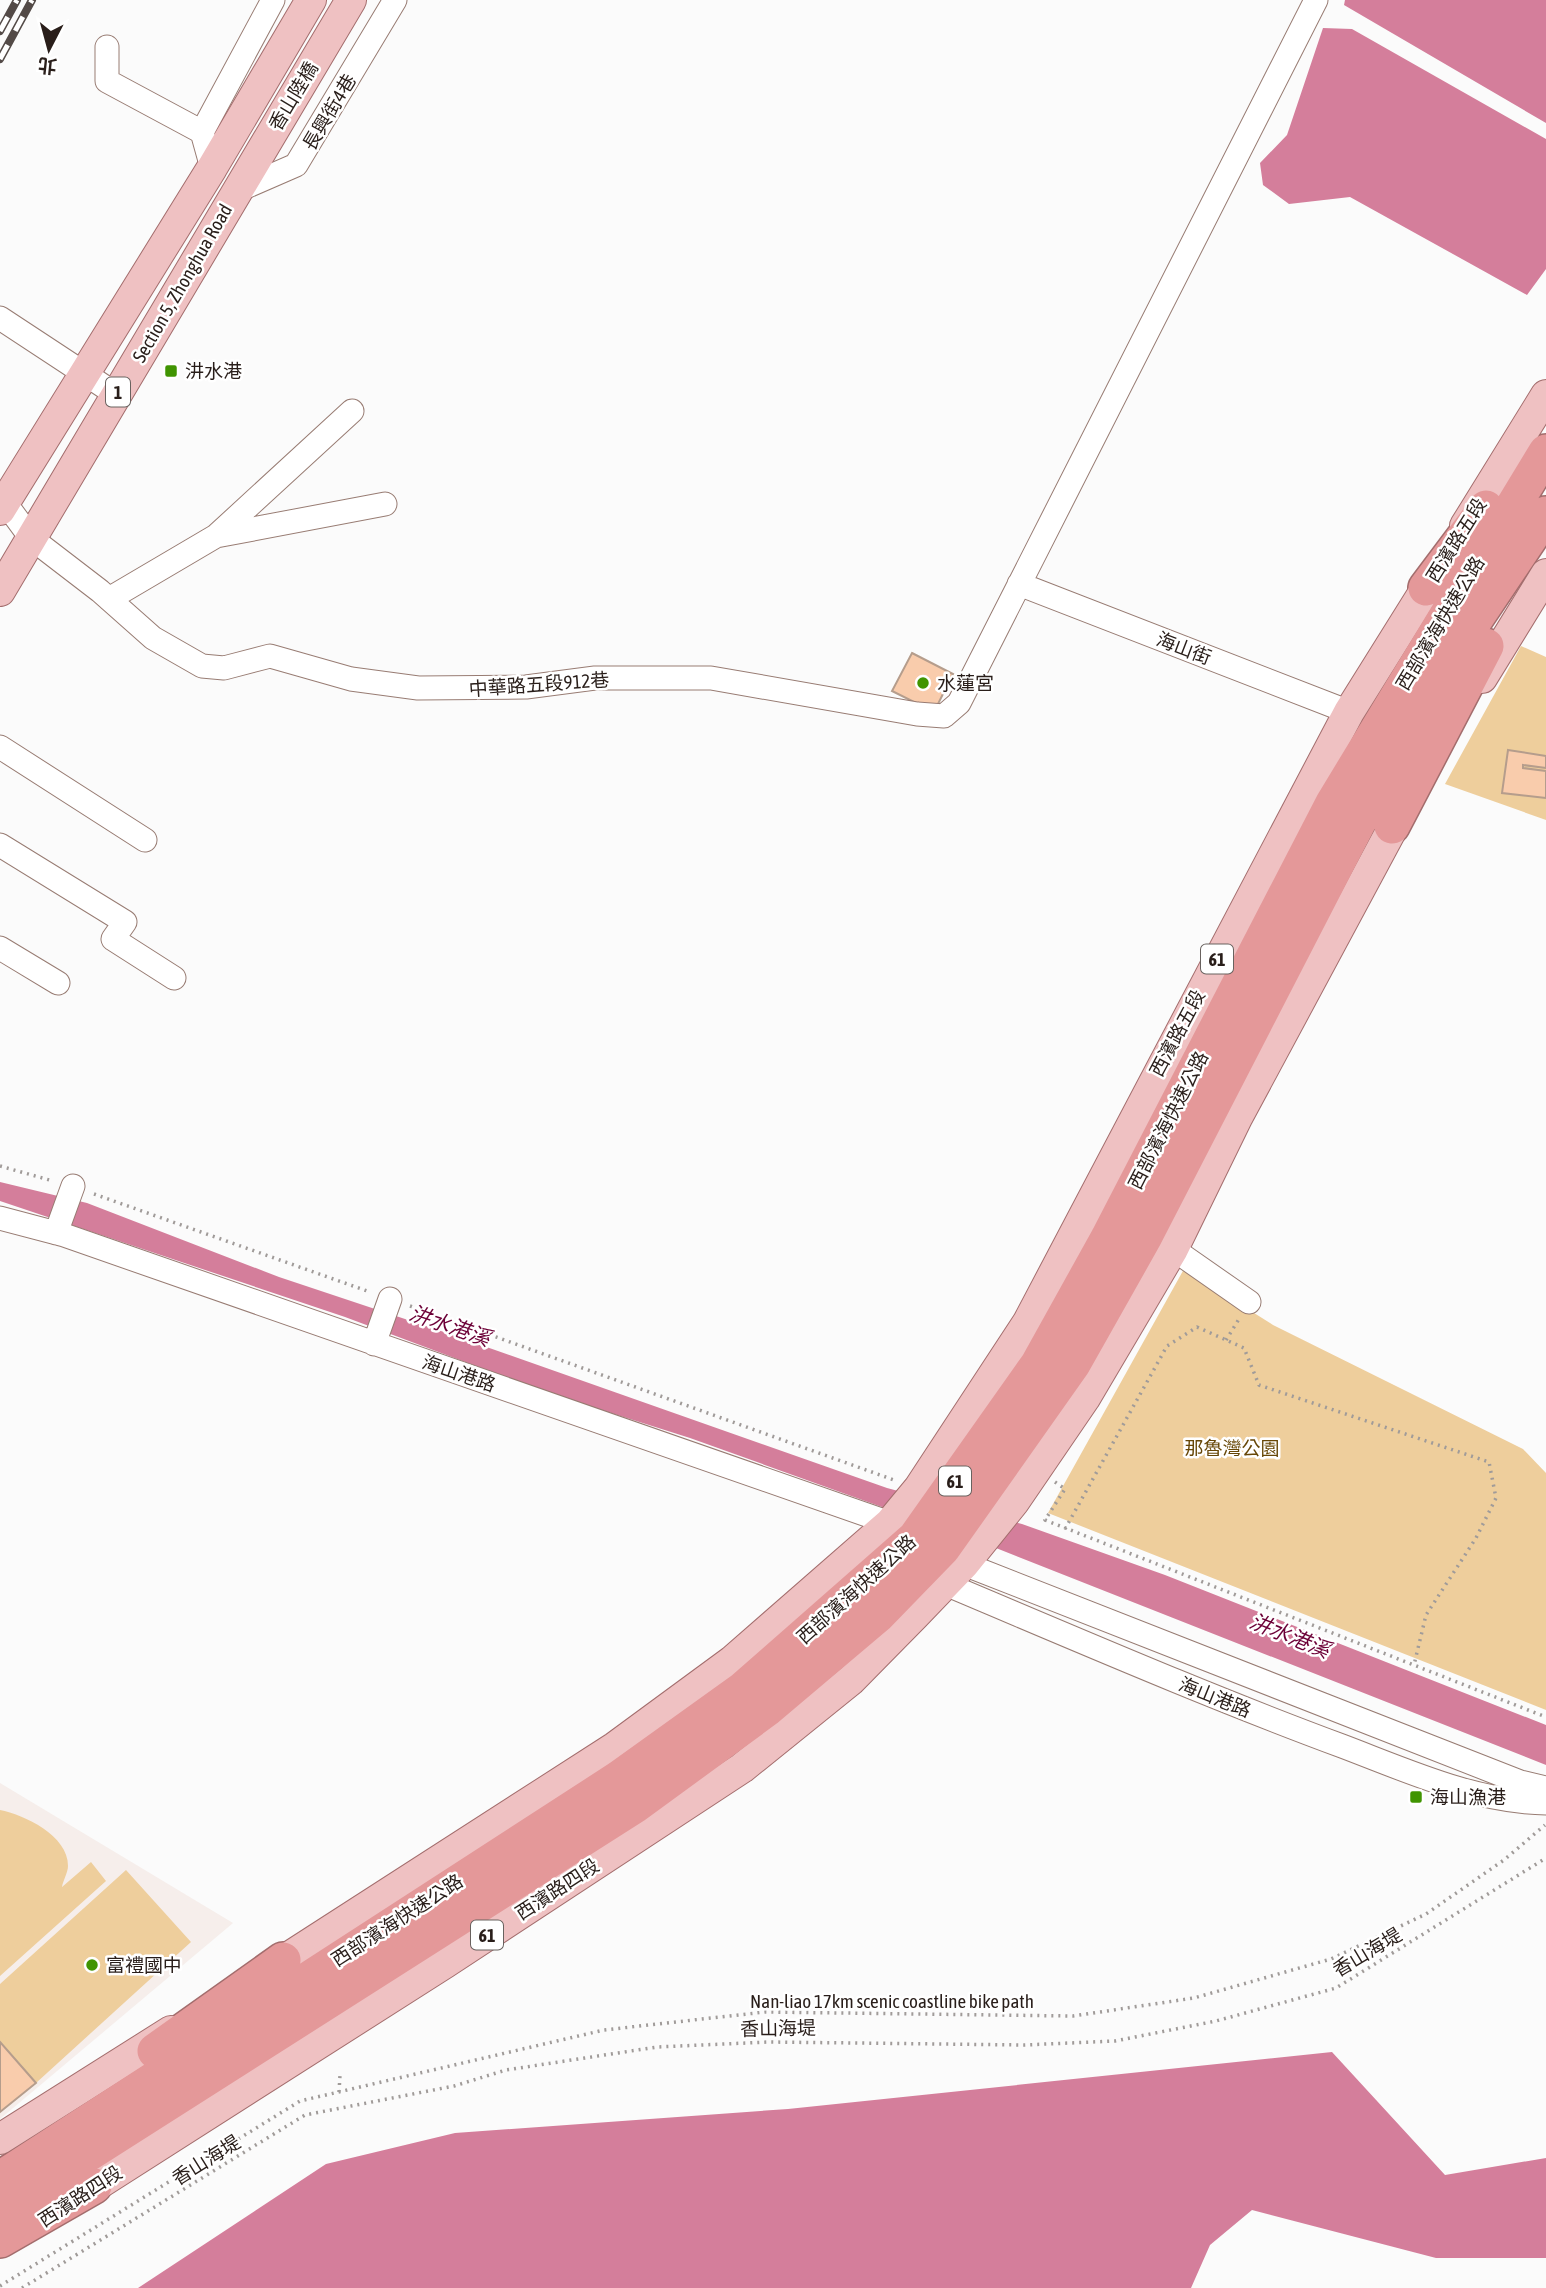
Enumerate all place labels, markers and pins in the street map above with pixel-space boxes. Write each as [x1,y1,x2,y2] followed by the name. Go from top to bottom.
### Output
[185,360,242,382] place label: 汫水港
[163,363,179,379] marker: 汫水港
[937,672,994,694] place label: 水蓮宮
[915,675,931,691] marker: 水蓮宮
[1430,1786,1506,1808] place label: 海山漁港
[1408,1789,1424,1805] marker: 海山漁港
[106,1954,182,1976] place label: 富禮國中
[84,1957,100,1973] marker: 富禮國中

